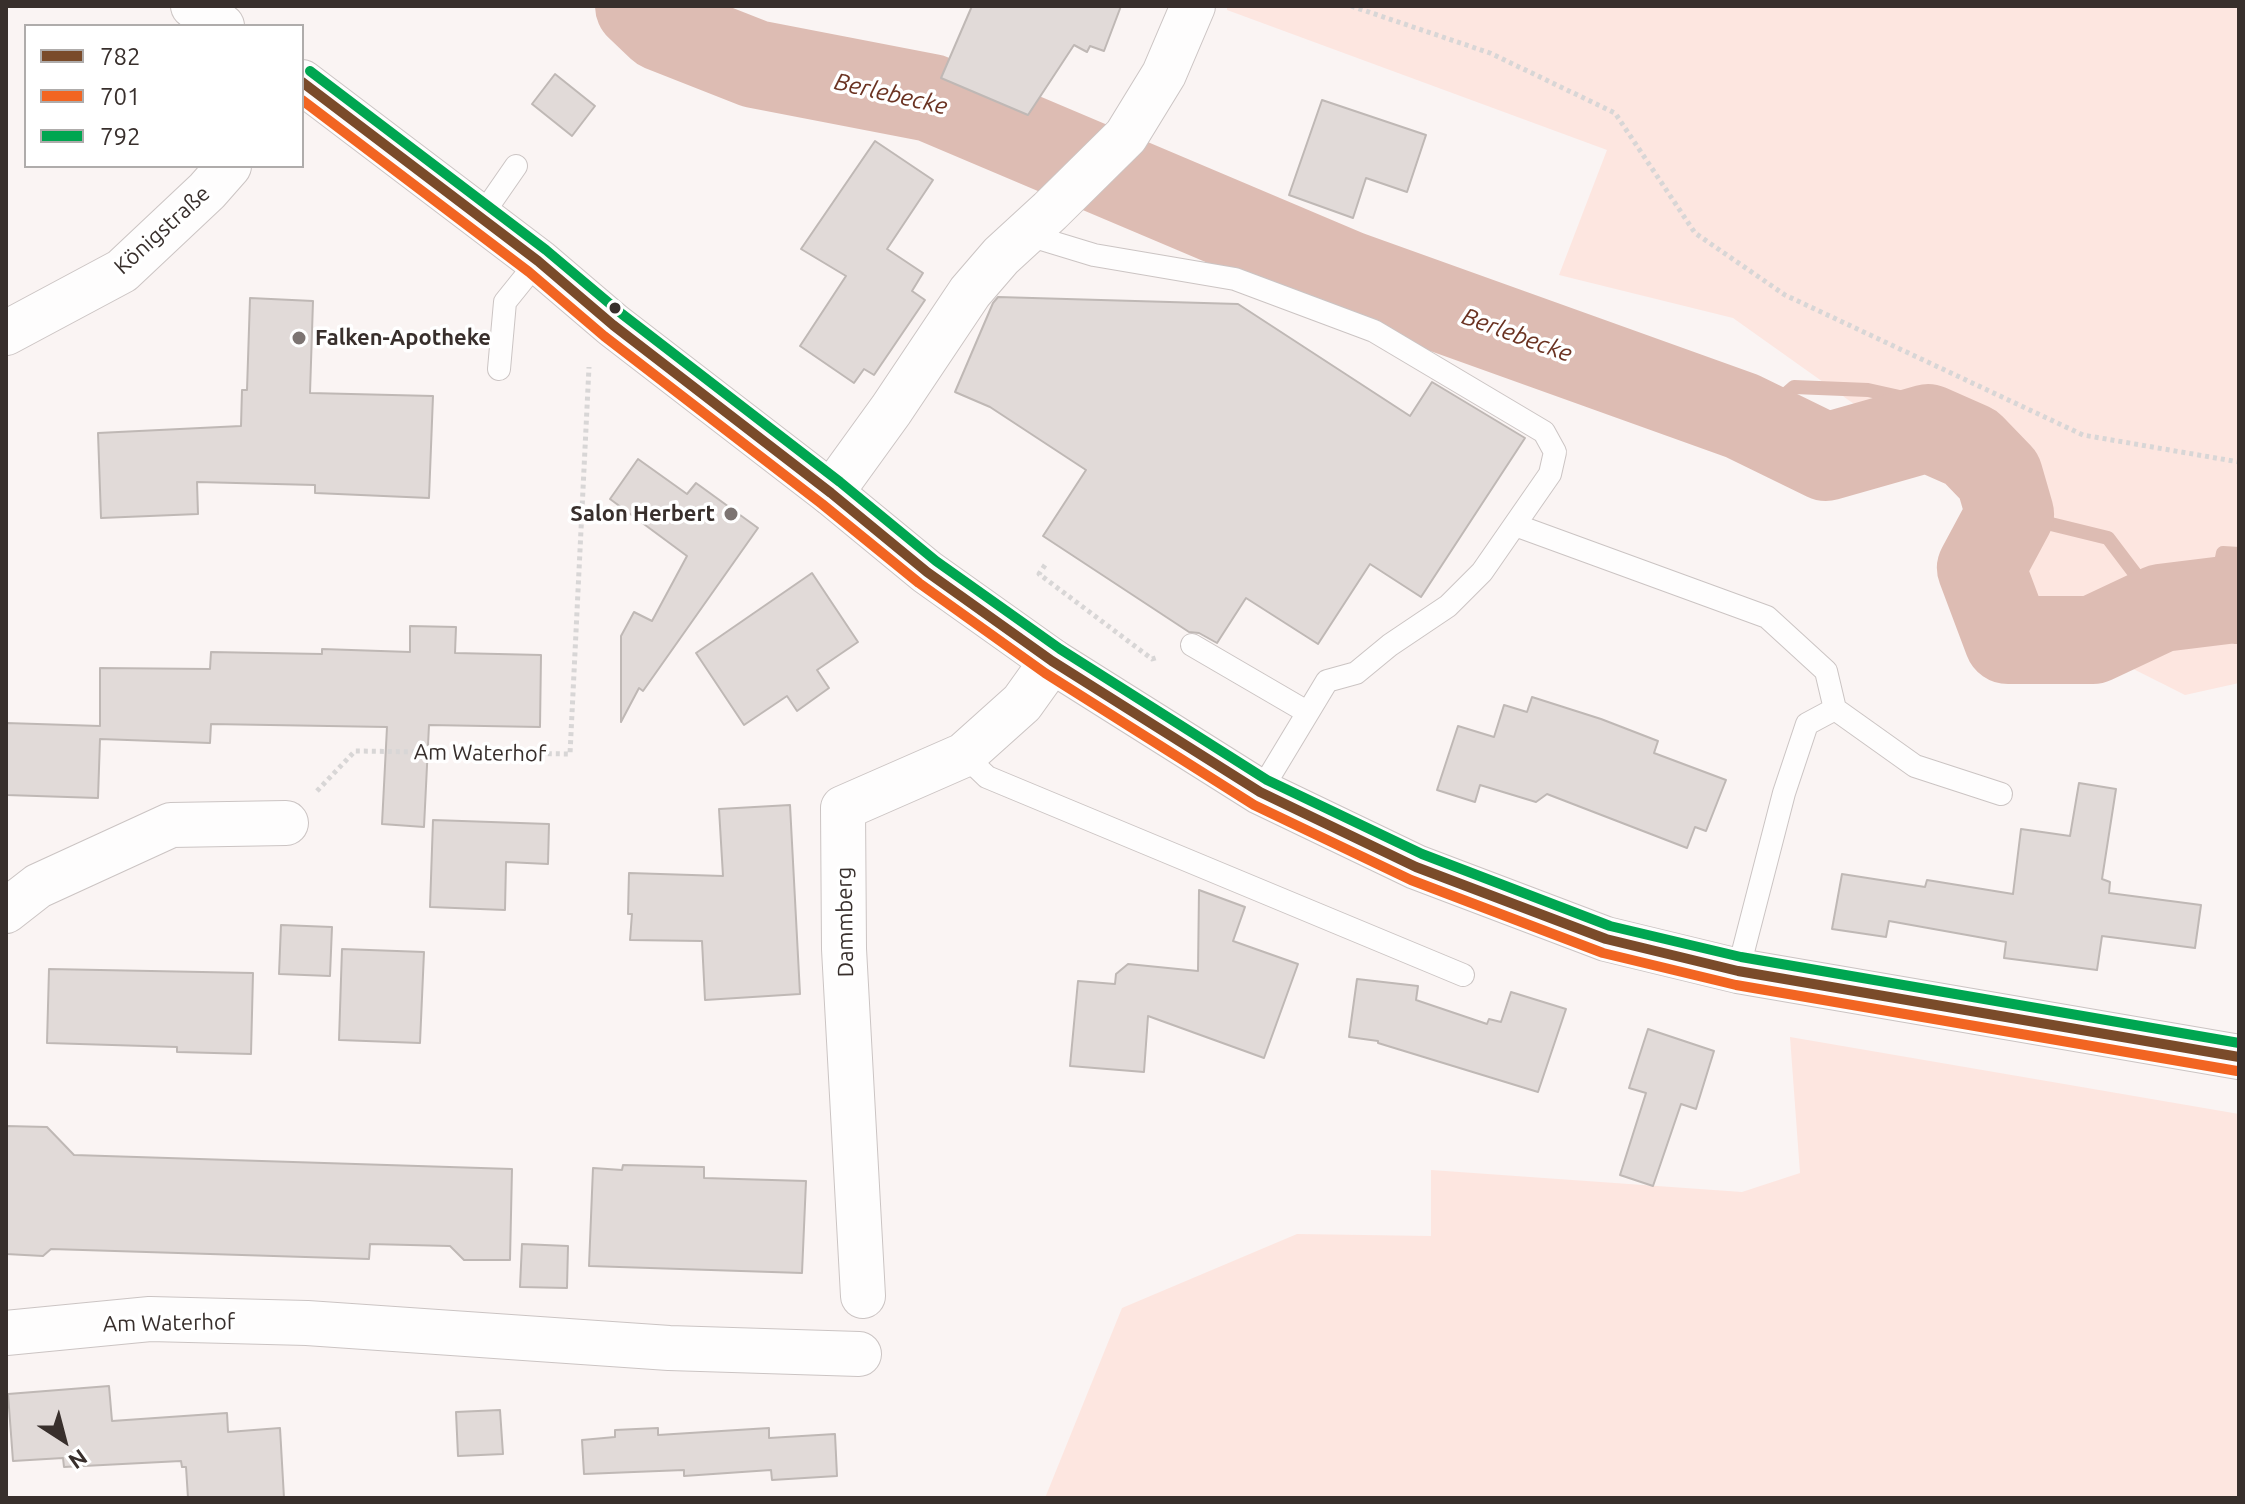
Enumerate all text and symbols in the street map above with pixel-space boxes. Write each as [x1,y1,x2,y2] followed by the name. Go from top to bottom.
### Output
[24,24,304,168] legend
[100,43,141,70] text: 782
[832,67,950,121] water label: Berlebecke
[100,83,141,110] text: 701
[100,123,141,150] text: 792
[109,180,215,280] street label: Königstraße
[607,300,623,316] unlabelled marker
[1458,302,1576,368] water label: Berlebecke
[315,325,491,351] place label: Falken-Apotheke
[290,329,308,347] marker: Falken-Apotheke
[570,501,715,527] place label: Salon Herbert
[722,505,740,523] marker: Salon Herbert
[414,739,546,767] street label: Am Waterhof
[831,866,859,978] street label: Dammberg
[103,1309,235,1337] street label: Am Waterhof
[24,1400,104,1480] north arrow
[64,1445,92,1475] text: N

